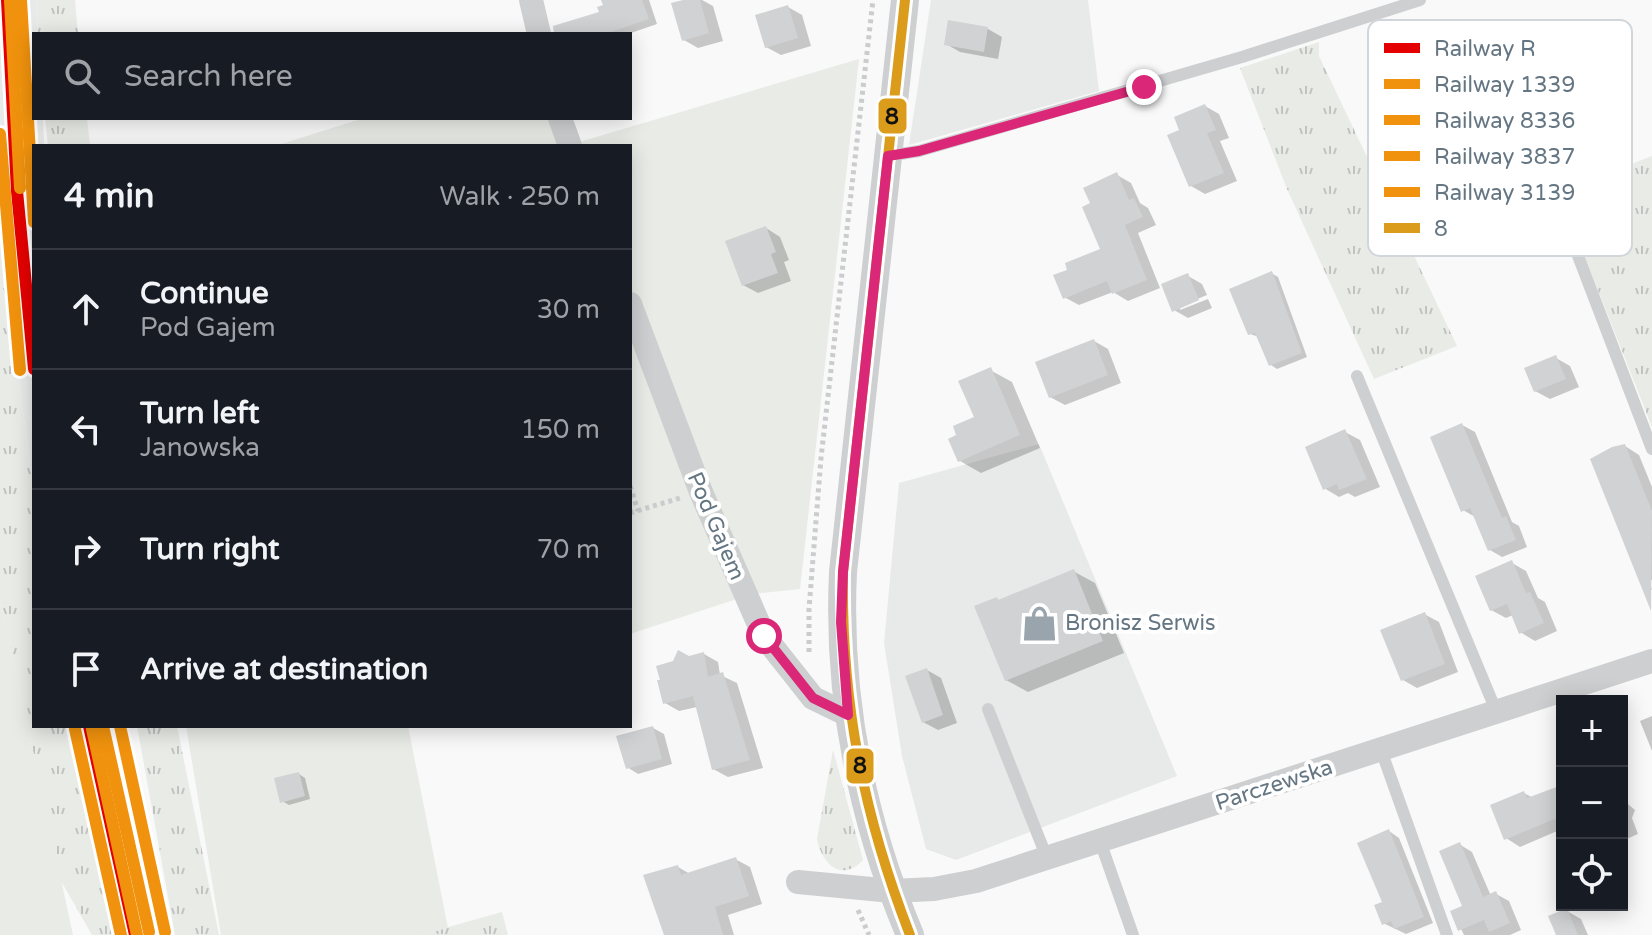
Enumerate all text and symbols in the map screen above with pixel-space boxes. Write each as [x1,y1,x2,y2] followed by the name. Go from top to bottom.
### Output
[1368,20,1632,256] legend
[32,32,632,120] search box
[1434,36,1536,62] text: Railway R
[60,54,104,98] icon: search
[124,58,293,95] text: Search here
[1126,69,1162,105] route end
[1434,72,1575,98] text: Railway 1339
[877,97,908,135] line badge: 8
[885,104,899,130] text: 8
[1434,108,1575,134] text: Railway 8336
[1434,144,1575,170] text: Railway 3837
[64,176,155,217] text: 4 min
[1434,180,1575,206] text: Railway 3139
[440,181,600,212] text: Walk · 250 m
[1434,216,1448,242] text: 8
[140,275,269,312] text: Continue
[64,287,108,331] icon: ahead
[537,294,600,325] text: 30 m
[140,312,276,343] text: Pod Gajem
[140,395,259,432] text: Turn left
[64,407,108,451] icon: left
[520,414,600,445] text: 150 m
[140,432,260,463] text: Janowska
[682,468,750,584] street label: Pod Gajem
[64,527,108,571] icon: right
[140,531,280,568] text: Turn right
[537,534,600,565] text: 70 m
[1020,604,1058,642] shop icon: Bronisz Serwis
[1065,610,1216,636] place label: Bronisz Serwis
[746,618,782,654] route start
[64,647,108,691] icon: arrive
[140,651,428,688] text: Arrive at destination
[1556,695,1628,911] map controls
[1556,695,1628,767] button: +
[845,747,875,785] line badge: 8
[853,753,867,779] text: 8
[1212,754,1336,816] street label: Parczewska
[1556,767,1628,839] button: −
[1556,839,1628,911] button: locate

